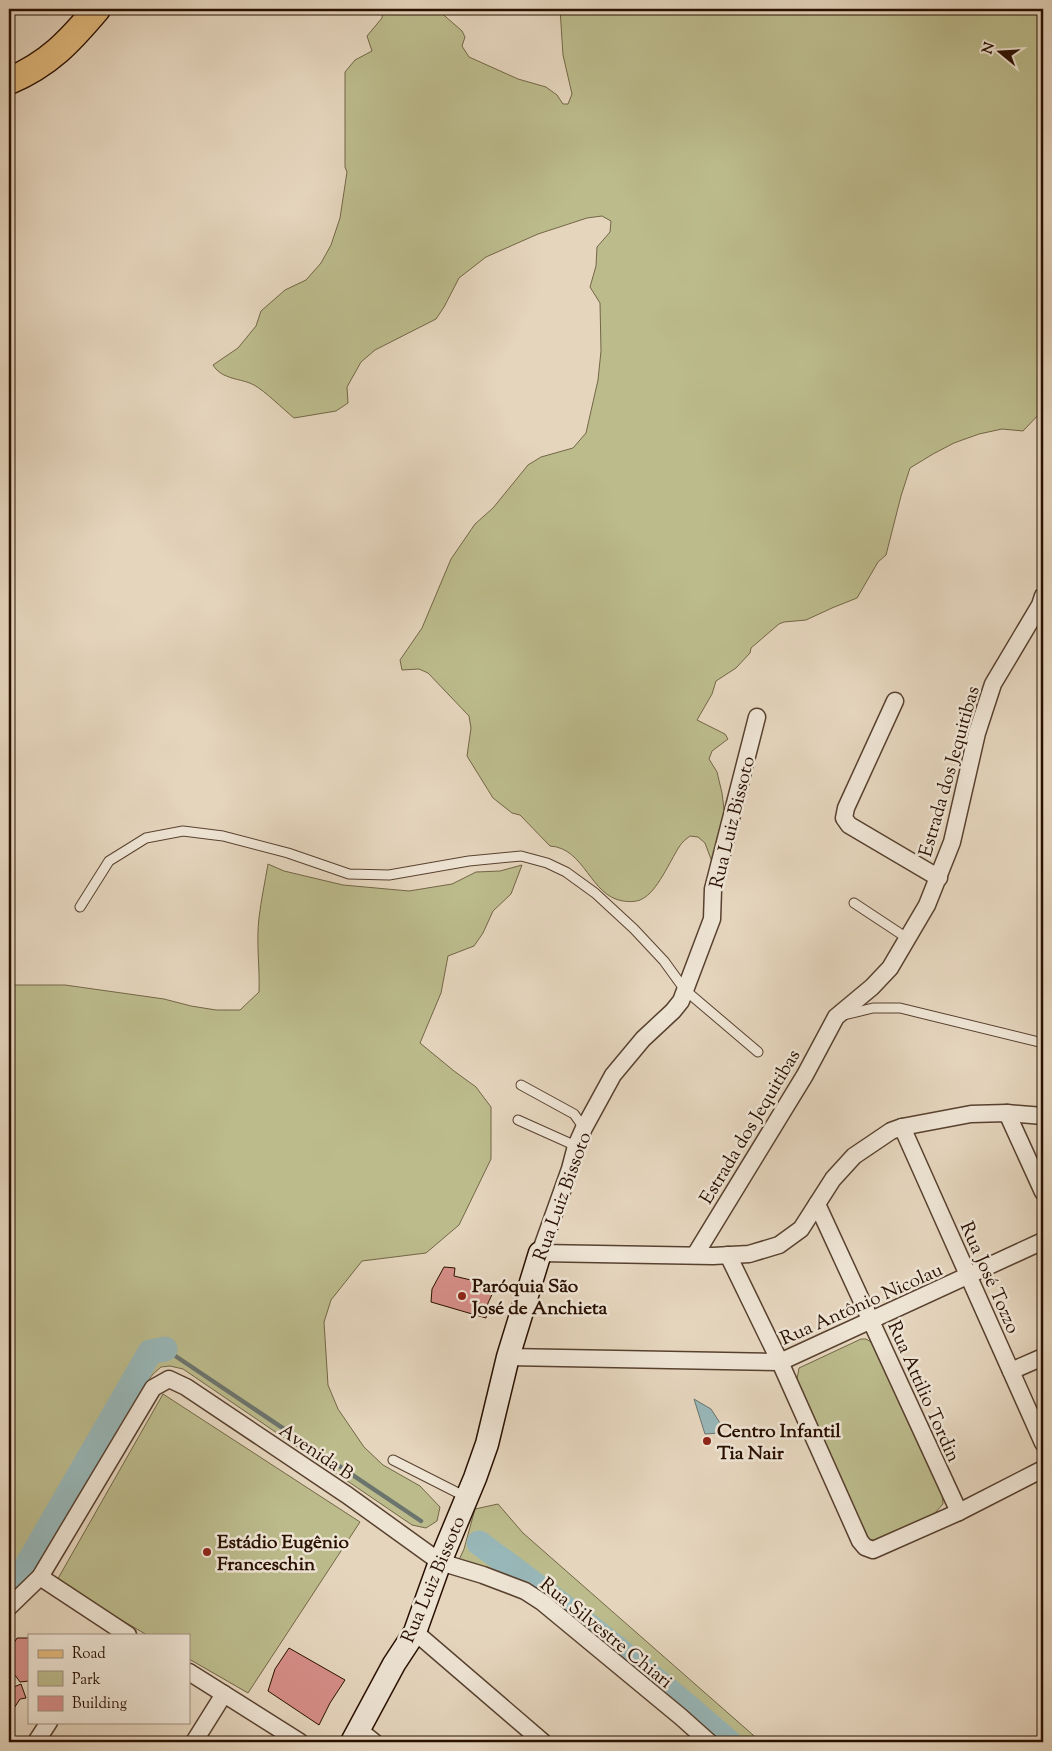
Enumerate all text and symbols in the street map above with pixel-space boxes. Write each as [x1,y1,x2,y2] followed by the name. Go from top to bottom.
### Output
[974,28,1024,78] north arrow
[978,40,1001,57] text: N
[913,683,988,860] street label: Estrada dos Jequitibas
[704,754,763,892] street label: Rua Luiz Bissoto
[694,1045,808,1210] street label: Estrada dos Jequitibas
[528,1129,599,1265] street label: Rua Luiz Bissoto
[952,1218,1025,1338] street label: Rua José Tozzo
[777,1257,948,1353] street label: Rua Antônio Nicolau
[470,1274,607,1323] place label: Paróquia São José de Anchieta
[456,1290,468,1302] marker: Paróquia São José de Anchieta
[879,1317,966,1467] street label: Rua Attilio Tordin
[273,1418,358,1488] street label: Avenida B
[717,1419,841,1468] place label: Centro Infantil Tia Nair
[701,1435,713,1447] marker: Centro Infantil Tia Nair
[395,1512,473,1648] street label: Rua Luiz Bissoto
[217,1530,349,1579] place label: Estádio Eugênio Franceschin
[201,1546,213,1558] marker: Estádio Eugênio Franceschin
[533,1572,678,1696] street label: Rua Silvestre Chiari
[28,1634,190,1724] legend
[72,1644,106,1665] text: Road
[72,1670,101,1691] text: Park
[72,1694,127,1715] text: Building

